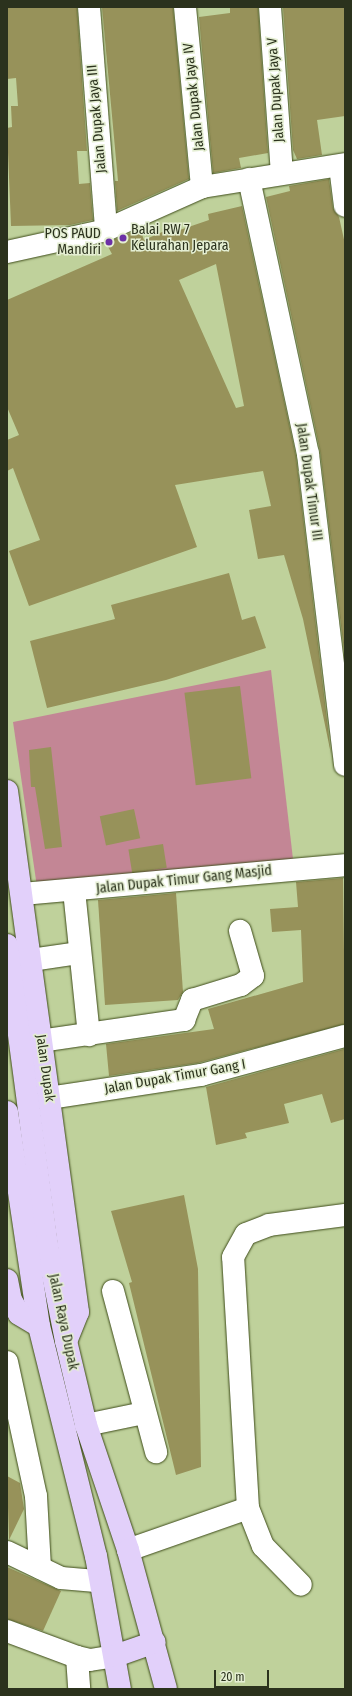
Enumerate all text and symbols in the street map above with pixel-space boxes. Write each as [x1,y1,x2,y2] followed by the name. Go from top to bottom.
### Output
[264,37,288,143] street label: Jalan Dupak Jaya V
[180,42,208,152] street label: Jalan Dupak Jaya IV
[84,64,110,174] street label: Jalan Dupak Jaya III
[131,222,229,254] place label: Balai RW 7 Kelurahan Jepara
[45,226,101,258] place label: POS PAUD Mandiri
[118,233,128,243] marker: Balai RW 7 Kelurahan Jepara
[104,237,114,247] marker: POS PAUD Mandiri
[292,422,326,542] street label: Jalan Dupak Timur III
[95,862,273,898] street label: Jalan Dupak Timur Gang Masjid
[32,1033,58,1103] street label: Jalan Dupak
[103,1056,247,1098] street label: Jalan Dupak Timur Gang I
[45,1272,81,1372] street label: Jalan Raya Dupak
[216,1662,271,1688] scale bar
[221,1670,245,1684] text: 20 m

